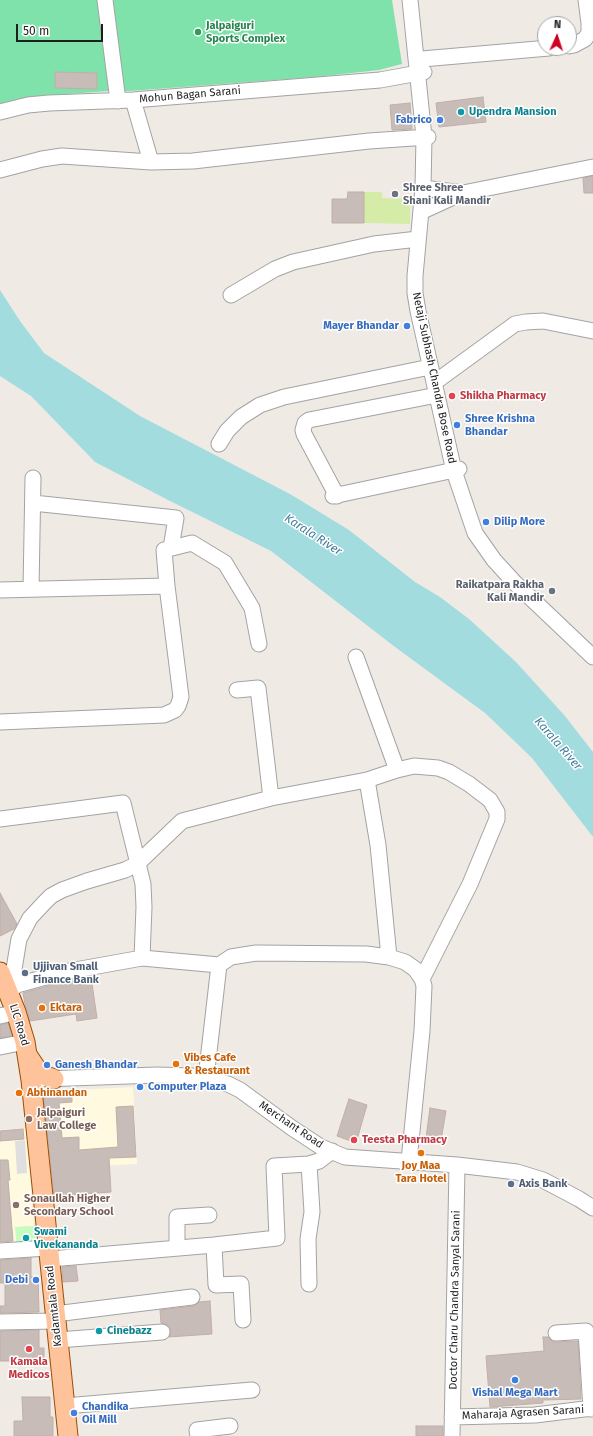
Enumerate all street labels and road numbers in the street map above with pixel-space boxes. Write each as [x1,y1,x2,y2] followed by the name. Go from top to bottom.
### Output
[139,84,241,106] street label: Mohun Bagan Sarani
[409,291,459,465] street label: Netaji Subhash Chandra Bose Road
[6,1002,32,1048] street label: LIC Road
[256,1099,326,1151] street label: Merchant Road
[447,1210,463,1390] street label: Doctor Charu Chandra Sanyal Sarani
[43,1265,65,1347] street label: Kadamtala Road
[462,1403,584,1423] street label: Maharaja Agrasen Sarani

